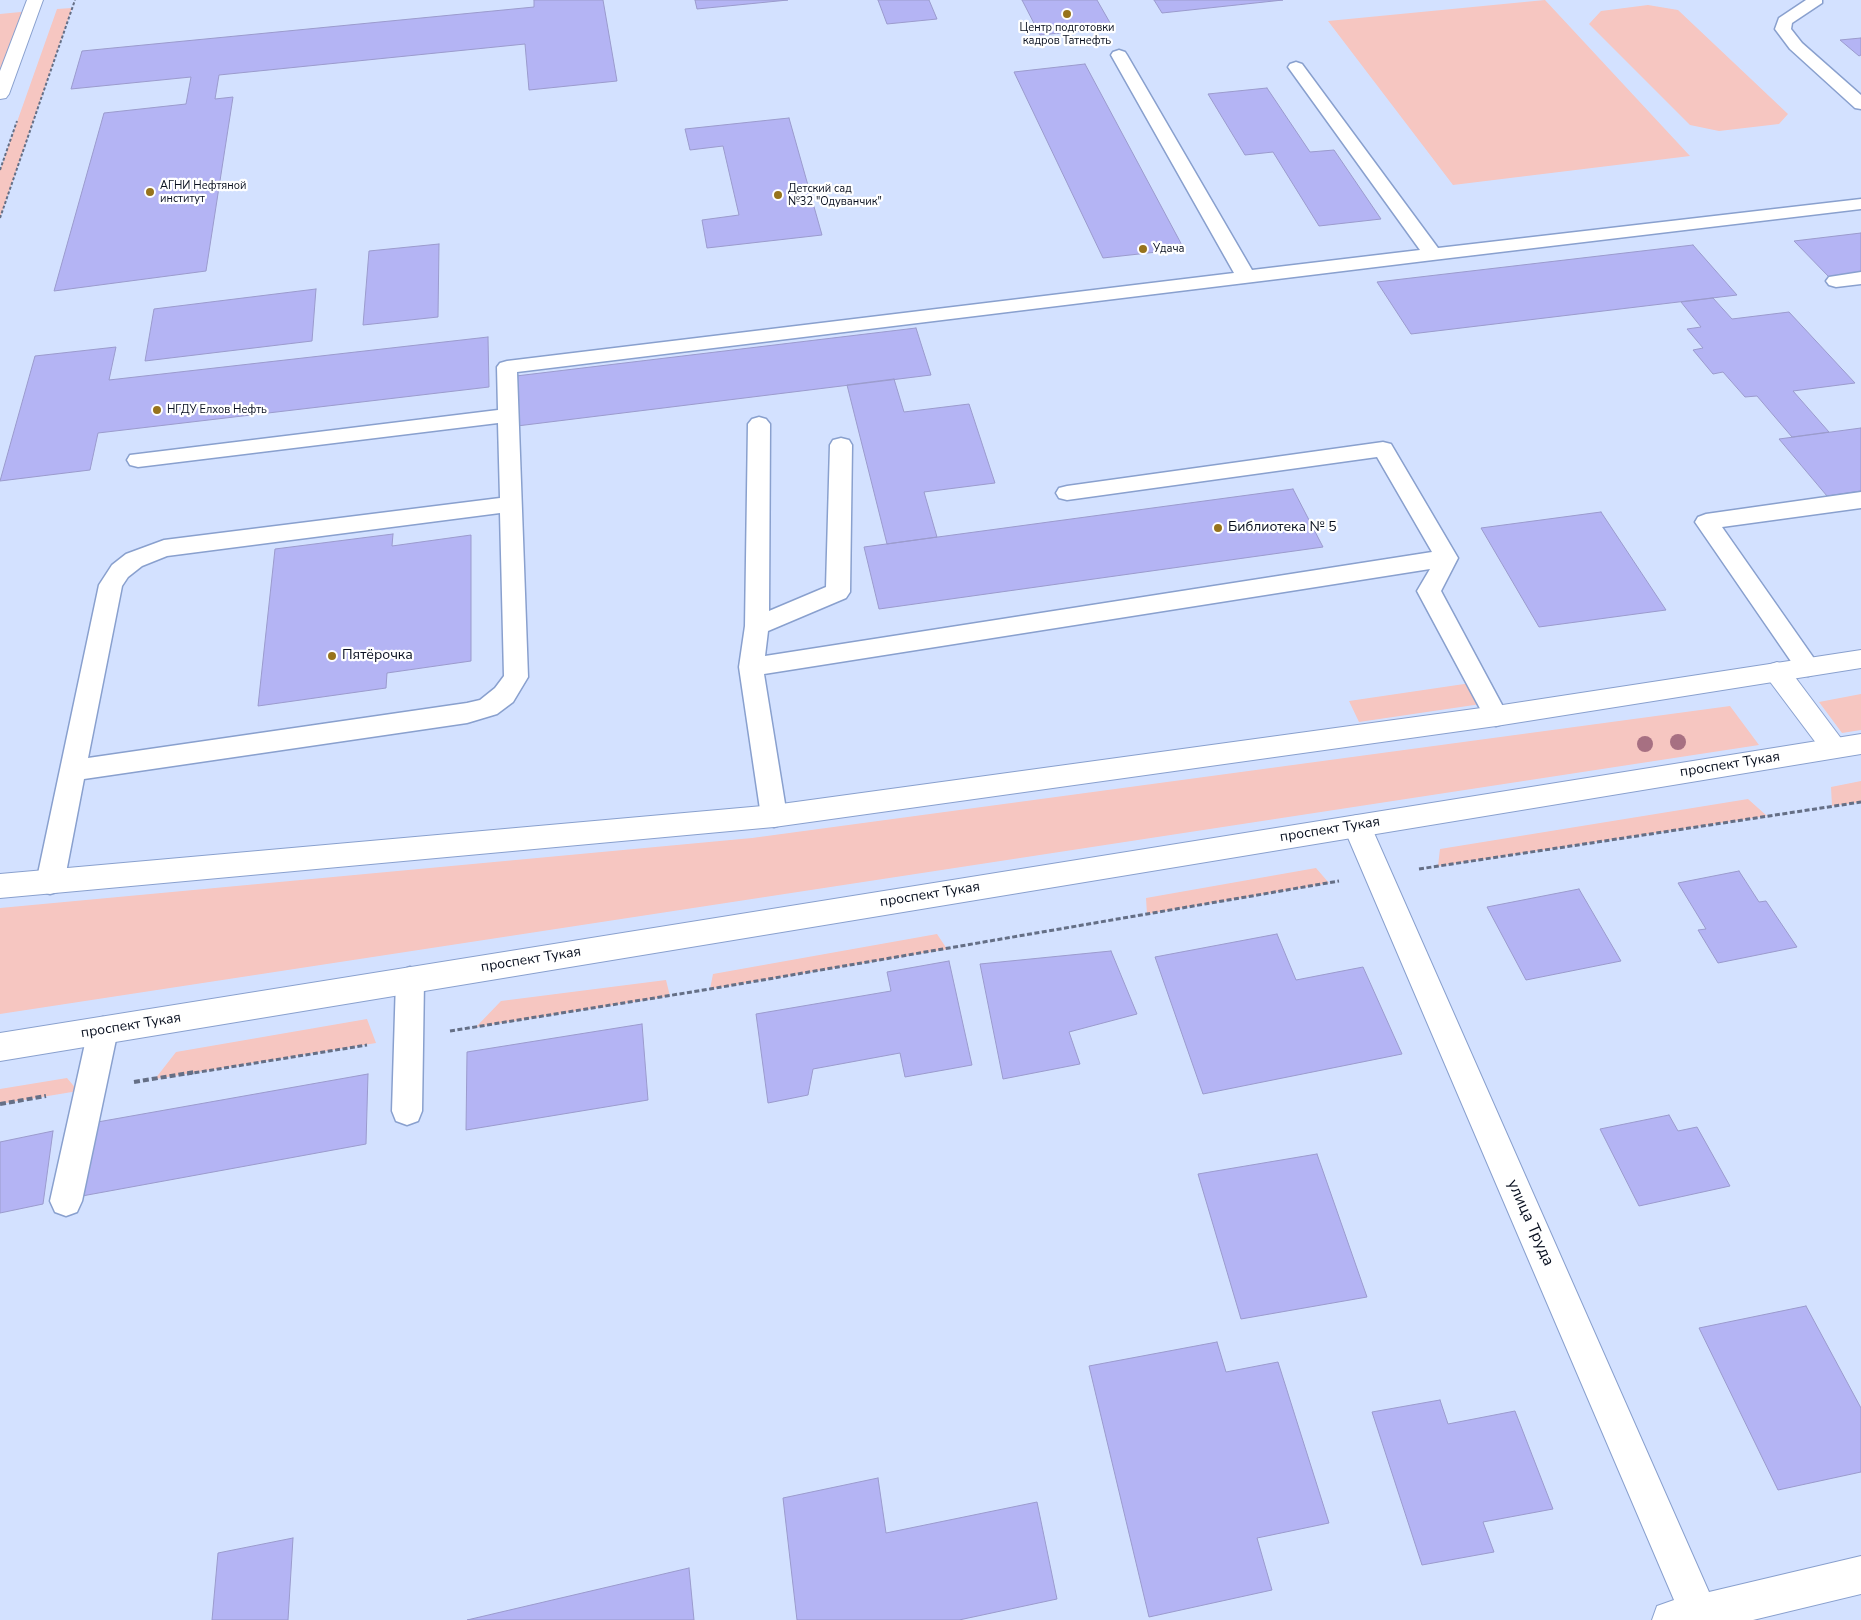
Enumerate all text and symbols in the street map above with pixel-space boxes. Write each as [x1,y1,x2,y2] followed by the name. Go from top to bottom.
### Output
[1061,8,1073,20] marker: Центр подготовки кадров Татнефть
[1020,21,1114,47] place label: Центр подготовки кадров Татнефть
[160,179,246,205] place label: АГНИ Нефтяной институт
[788,182,882,208] place label: Детский сад №32 "Одуванчик"
[144,186,156,198] marker: АГНИ Нефтяной институт
[772,189,784,201] marker: Детский сад №32 "Одуванчик"
[1153,242,1185,256] place label: Удача
[1137,243,1149,255] marker: Удача
[167,403,267,417] place label: НГДУ Елхов Нефть
[151,404,163,416] marker: НГДУ Елхов Нефть
[1228,520,1337,536] place label: Библиотека № 5
[1212,522,1224,534] marker: Библиотека № 5
[342,648,413,664] place label: Пятёрочка
[326,650,338,662] marker: Пятёрочка
[1679,749,1781,781] street label: проспект Тукая
[1279,814,1381,846] street label: проспект Тукая
[879,879,981,911] street label: проспект Тукая
[480,944,582,976] street label: проспект Тукая
[80,1010,182,1042] street label: проспект Тукая
[1502,1177,1558,1269] street label: улица Труда

